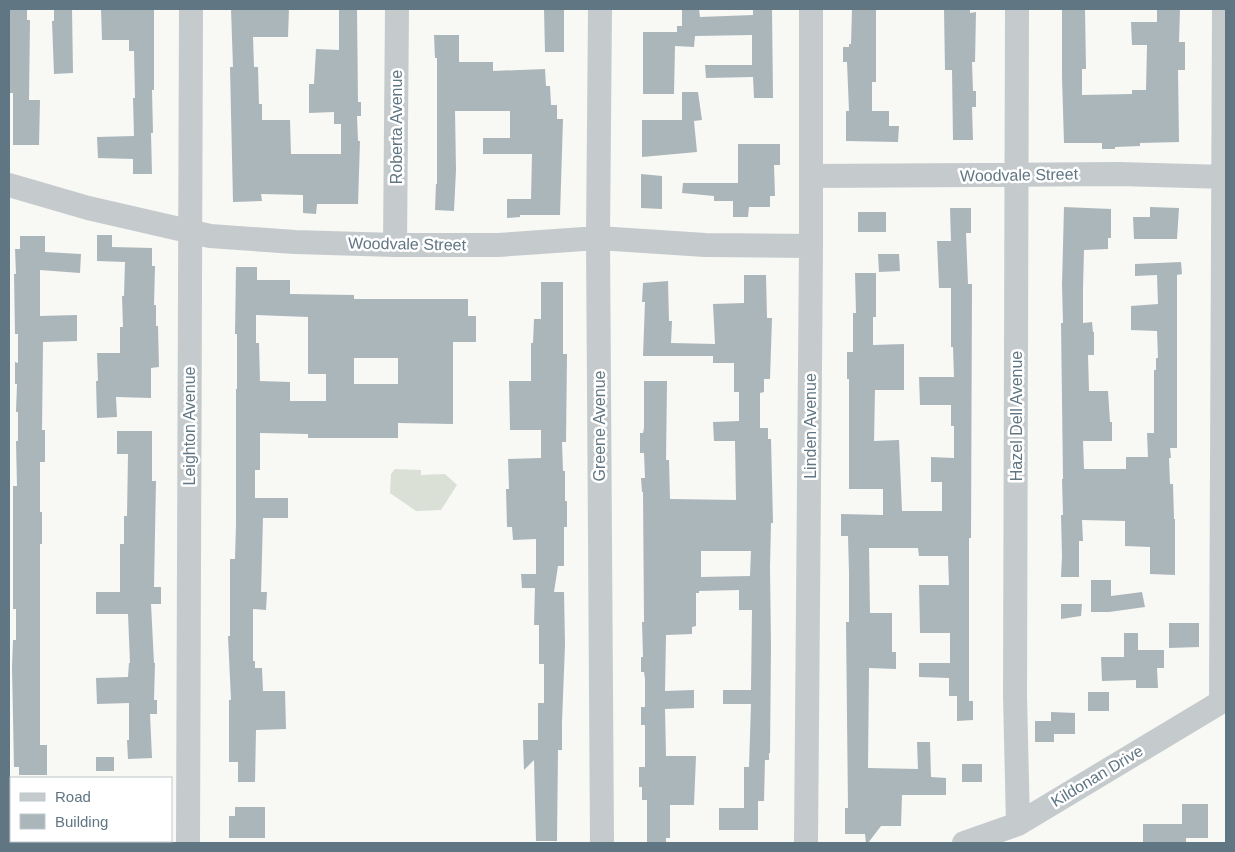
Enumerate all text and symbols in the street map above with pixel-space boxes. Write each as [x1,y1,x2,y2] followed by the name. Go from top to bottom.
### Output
[388,70,405,184] street label: Roberta Avenue
[960,165,1079,185] street label: Woodvale Street
[348,234,467,254] street label: Woodvale Street
[1008,351,1025,481] street label: Hazel Dell Avenue
[181,366,198,485] street label: Leighton Avenue
[591,370,608,481] street label: Greene Avenue
[802,373,819,479] street label: Linden Avenue
[1048,742,1146,810] street label: Kildonan Drive
[10,777,172,842] legend
[55,788,91,805] text: Road
[55,813,108,830] text: Building

